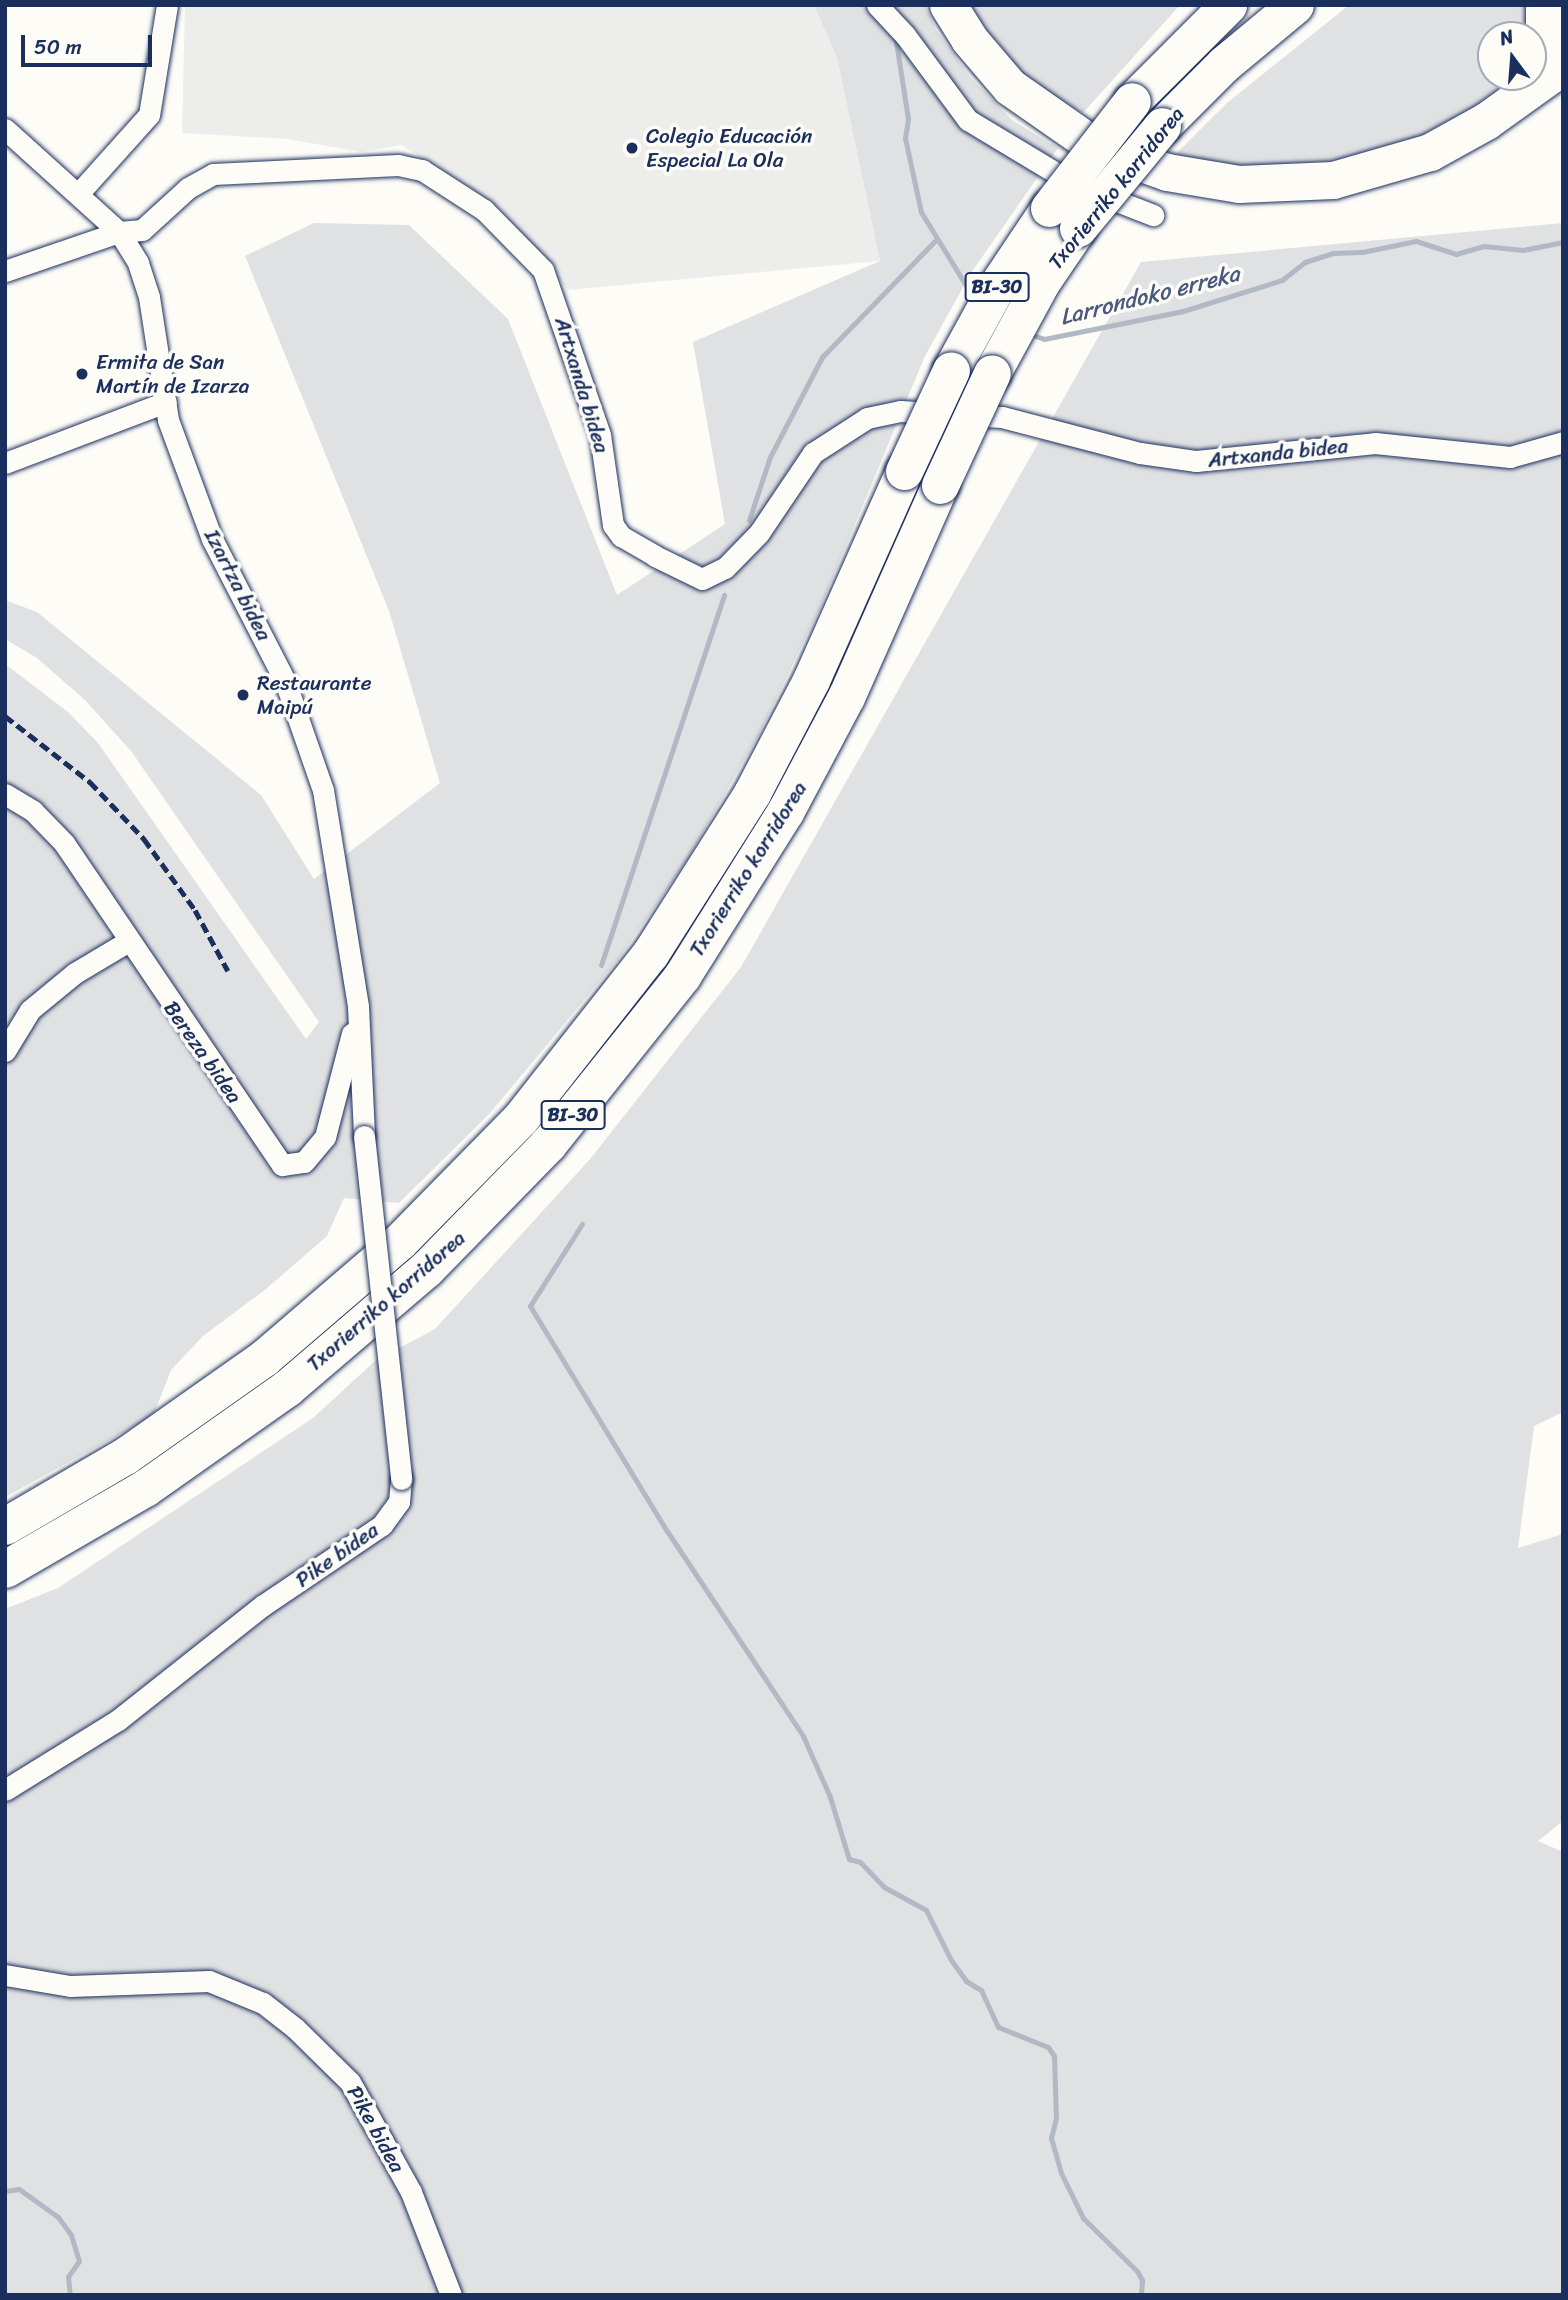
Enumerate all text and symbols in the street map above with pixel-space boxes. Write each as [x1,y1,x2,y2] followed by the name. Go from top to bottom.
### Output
[1496,20,1517,55] text: N
[24,21,156,65] scale bar
[1477,21,1547,91] north arrow
[34,28,82,66] text: 50 m
[1043,101,1189,275] street label: Txorierriko korridorea
[646,123,812,173] place label: Colegio Educación Especial La Ola
[624,140,640,156] marker: Colegio Educación Especial La Ola
[1057,260,1243,332] water label: Larrondoko erreka
[964,272,1030,302] road number: BI-30
[549,314,615,456] street label: Artxanda bidea
[96,349,249,399] place label: Ermita de San Martín de Izarza
[74,366,90,382] marker: Ermita de San Martín de Izarza
[1207,433,1349,473] street label: Artxanda bidea
[199,525,277,645] street label: Izartza bidea
[257,670,372,720] place label: Restaurante Maipú
[235,687,251,703] marker: Restaurante Maipú
[684,777,812,961] street label: Txorierriko korridorea
[159,996,247,1108] street label: Bereza bidea
[540,1100,606,1130] road number: BI-30
[301,1225,471,1377] street label: Txorierriko korridorea
[291,1517,383,1593] street label: Pike bidea
[342,2081,410,2177] street label: Pike bidea

